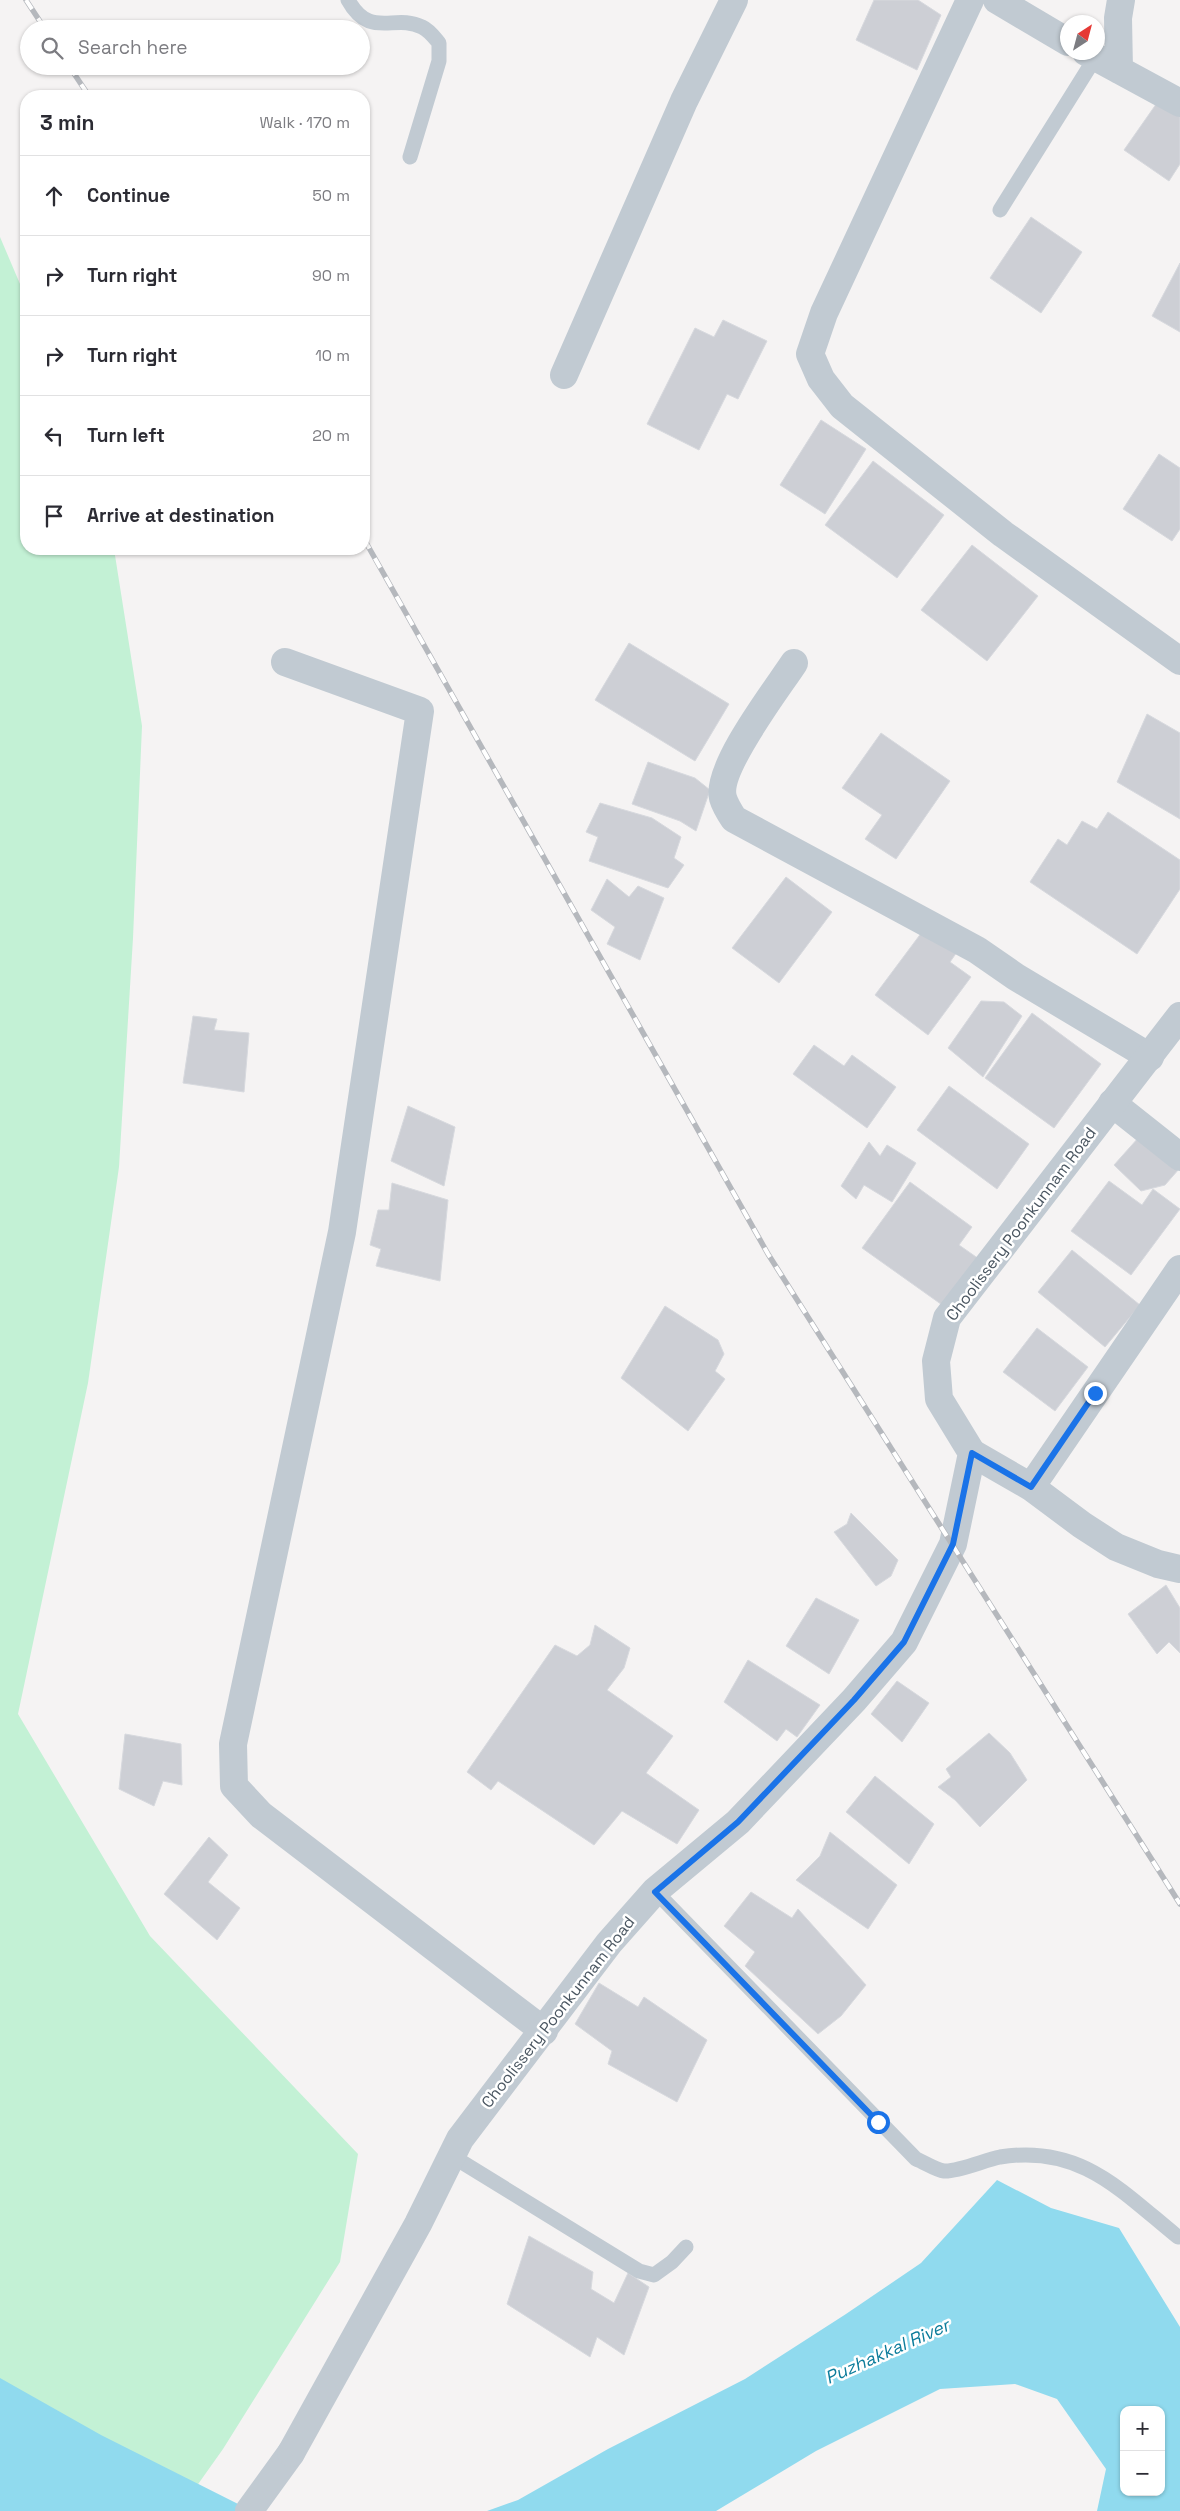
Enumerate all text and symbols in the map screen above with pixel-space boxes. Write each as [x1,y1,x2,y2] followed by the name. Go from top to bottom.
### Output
[1060,15,1105,60] north arrow
[20,20,370,75] search box
[38,34,66,62] icon: search
[78,35,188,60] text: Search here
[40,109,95,136] text: 3 min
[260,112,350,133] text: Walk · 170 m
[40,182,68,210] icon: ahead
[87,183,170,208] text: Continue
[312,185,350,206] text: 50 m
[40,262,68,290] icon: right
[87,263,177,288] text: Turn right
[312,265,350,286] text: 90 m
[40,342,68,370] icon: right
[87,343,177,368] text: Turn right
[315,345,350,366] text: 10 m
[40,422,68,450] icon: left
[87,423,165,448] text: Turn left
[312,425,350,446] text: 20 m
[40,502,68,530] icon: arrive
[87,503,275,528] text: Arrive at destination
[941,1123,1101,1325] street label: Choolissery Poonkunnam Road
[1084,1382,1107,1405] route end
[477,1912,639,2112] street label: Choolissery Poonkunnam Road
[867,2111,890,2134] route start
[821,2312,955,2389] water label: Puzhakkal River
[1120,2406,1165,2496] map controls
[1120,2406,1165,2451] button: +
[1120,2451,1165,2496] button: −

